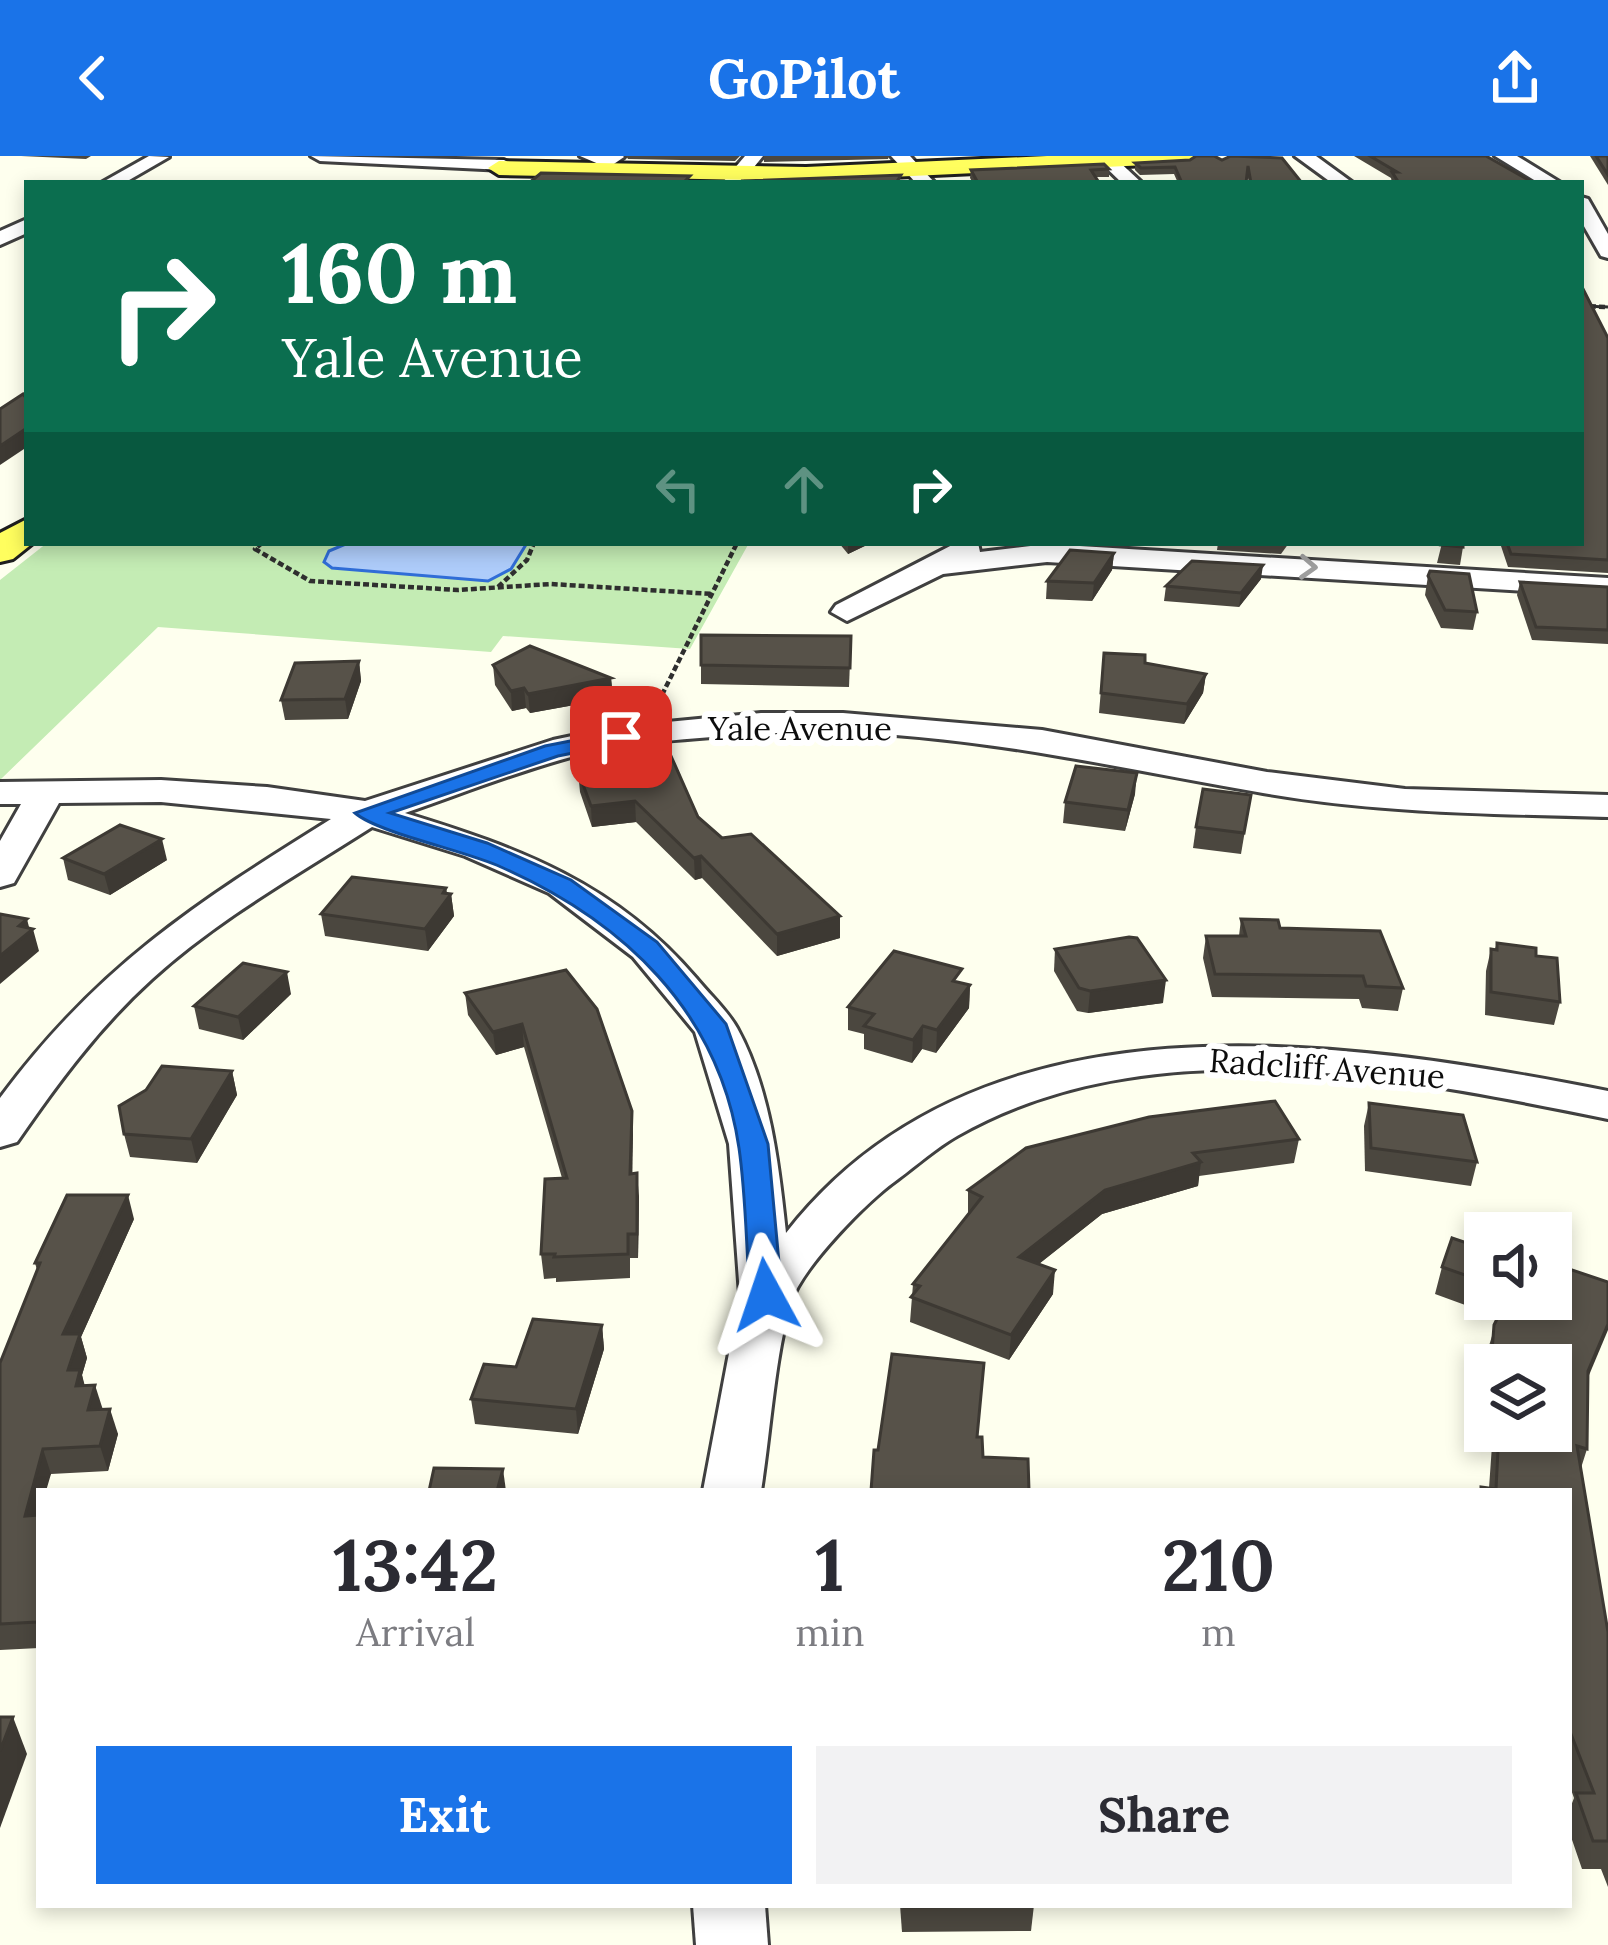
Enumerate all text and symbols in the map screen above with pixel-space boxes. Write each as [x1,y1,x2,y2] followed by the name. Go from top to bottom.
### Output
[708,44,900,113] text: GoPilot
[60,45,126,111] icon: back
[1482,45,1548,111] icon: share
[282,218,517,326] text: 160 m
[84,228,240,384] icon: right
[282,323,583,392] text: Yale Avenue
[645,456,711,522] icon: left
[771,456,837,522] icon: ahead
[897,456,963,522] icon: right
[1299,554,1318,580] one-way arrow
[570,686,672,788] pin
[588,704,654,770] icon: arrive
[707,707,892,749] street label: Yale Avenue
[1208,1039,1446,1097] street label: Radcliff Avenue
[1464,1212,1572,1452] map controls
[1464,1212,1572,1320] button: sound
[703,1232,829,1358] position arrow
[1464,1344,1572,1452] button: layers
[333,1519,498,1611] text: 13:42
[815,1519,845,1611] text: 1
[1162,1519,1275,1611] text: 210
[356,1607,475,1657] text: Arrival
[795,1607,865,1657] text: min
[1201,1607,1236,1657] text: m
[96,1746,792,1884] button: Exit
[816,1746,1512,1884] button: Share

